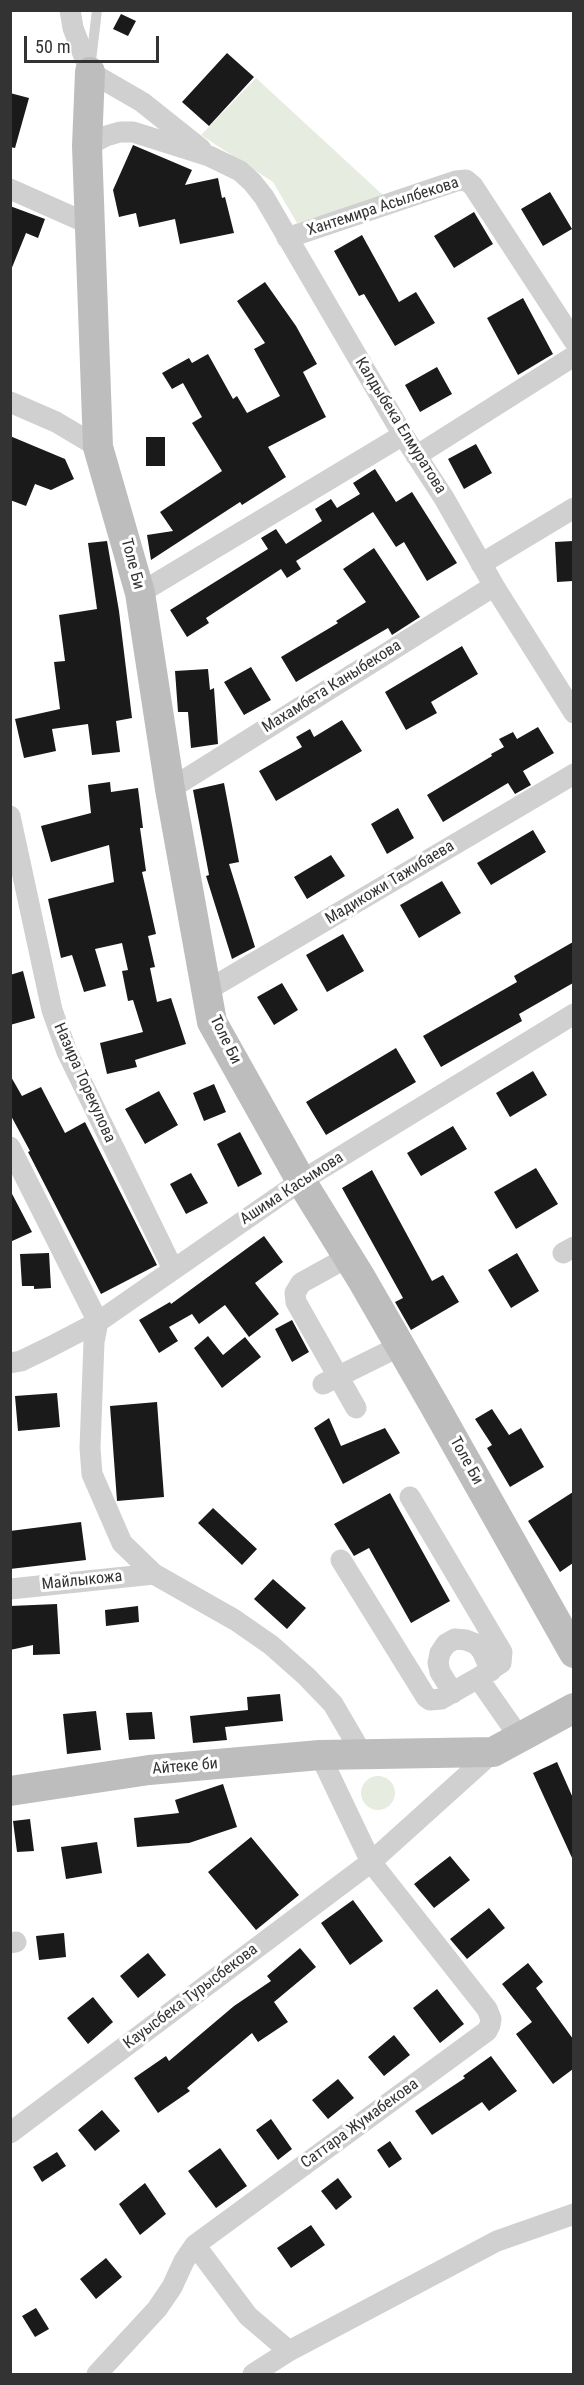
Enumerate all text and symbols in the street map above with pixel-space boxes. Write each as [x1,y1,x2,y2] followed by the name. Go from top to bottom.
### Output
[27,24,162,62] scale bar
[35,36,70,57] text: 50 m
[305,173,461,241] street label: Хантемира Асылбекова
[350,354,450,498] street label: Калдыбека Елмуратова
[116,537,148,591] street label: Толе Би
[259,636,405,738] street label: Махамбета Каныбекова
[322,837,458,929] street label: Мадикожи Тажибаева
[205,1013,245,1067] street label: Толе Би
[49,1020,119,1146] street label: Назира Торекулова
[237,1148,347,1230] street label: Ашима Касымова
[445,1434,487,1488] street label: Толе Би
[41,1567,123,1595] street label: Майлыкожа
[152,1755,218,1779] street label: Айтеке би
[120,1940,262,2054] street label: Кауысбека Турысбекова
[297,2075,423,2173] street label: Саттара Жумабекова

